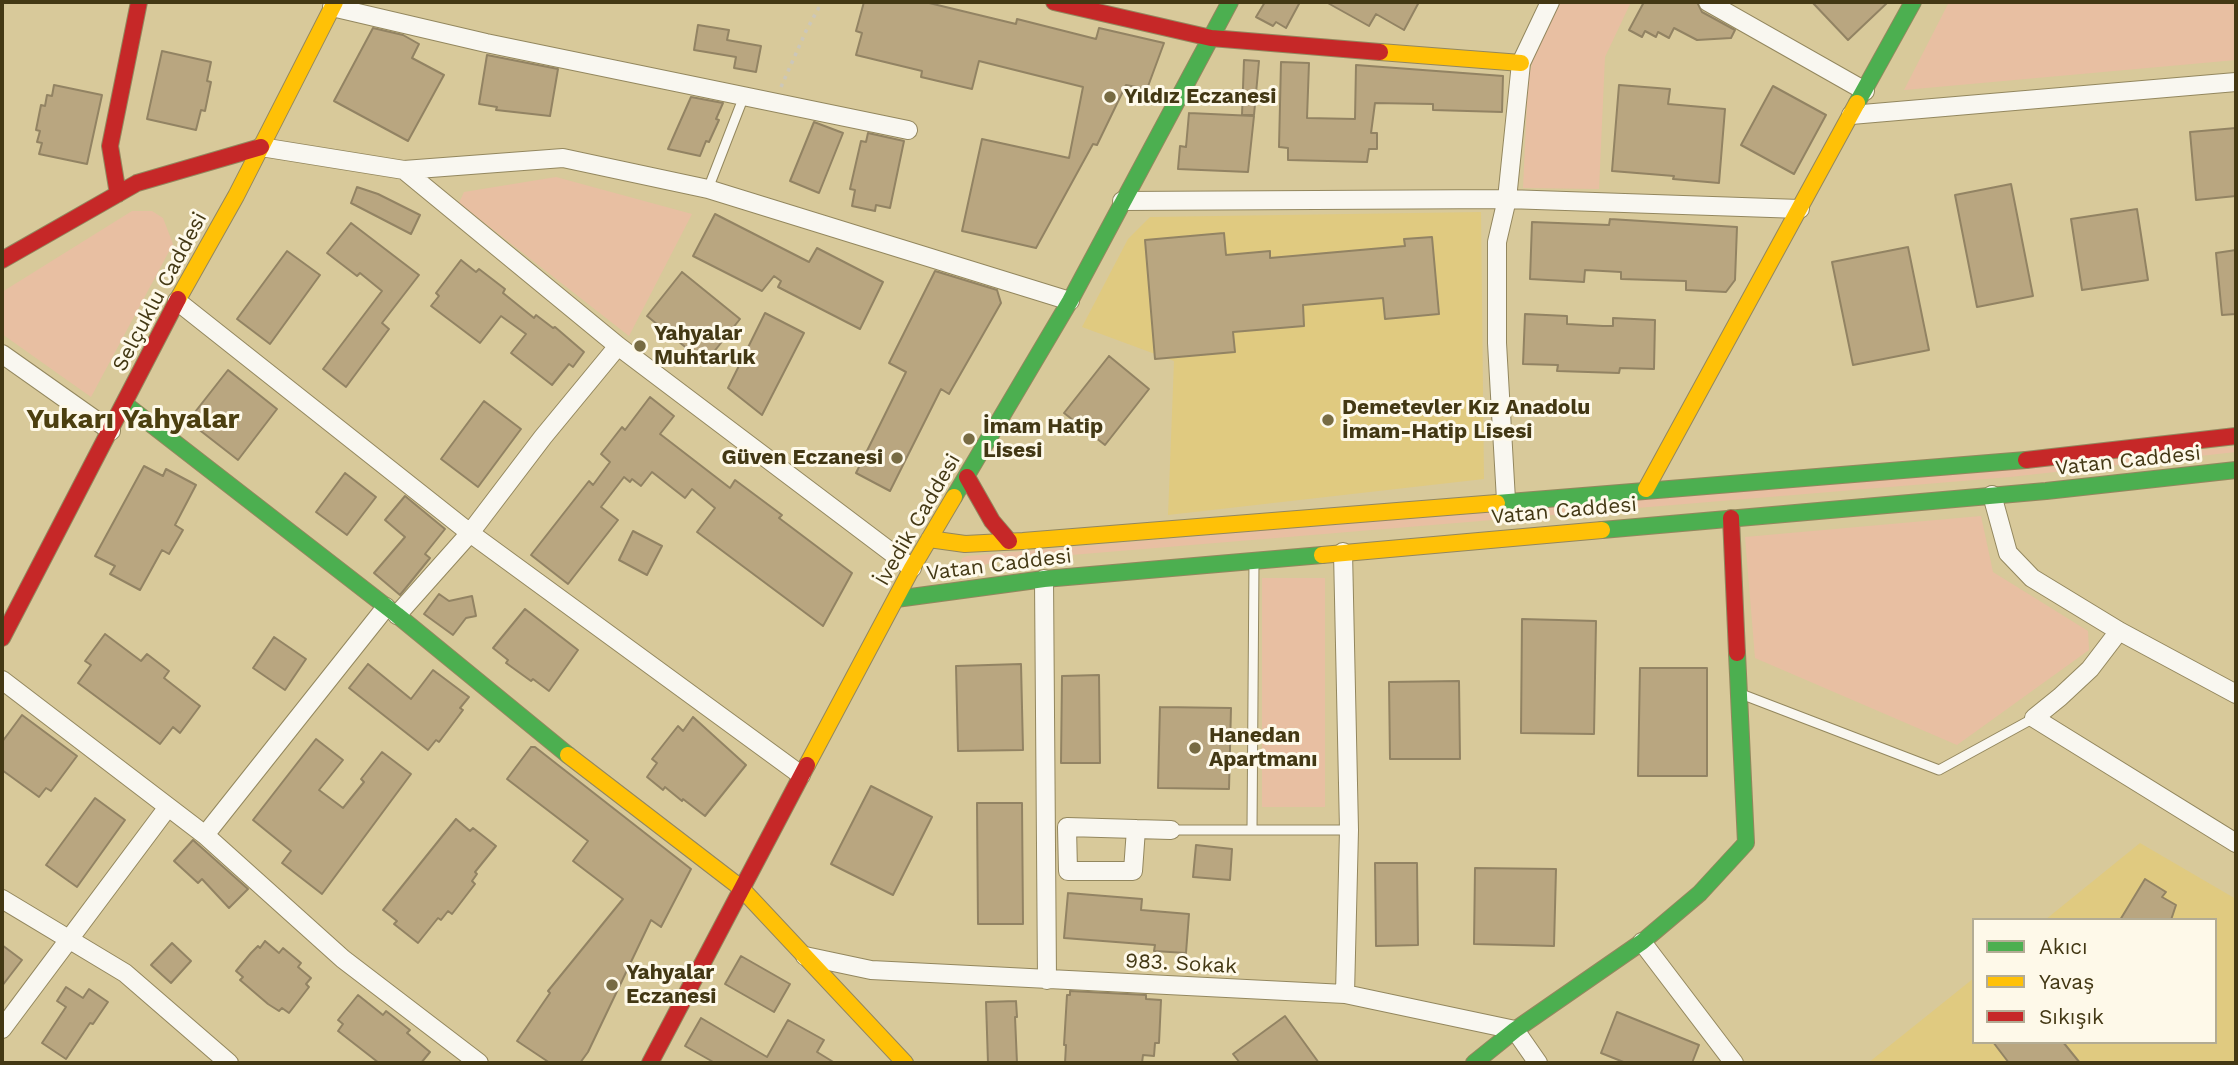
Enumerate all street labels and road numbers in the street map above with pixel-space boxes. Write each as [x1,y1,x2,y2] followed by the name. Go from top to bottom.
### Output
[107,208,213,376] street label: Selçuklu Caddesi
[2054,441,2202,481] street label: Vatan Caddesi
[870,449,966,591] street label: İvedik Caddesi
[1490,492,1638,530] street label: Vatan Caddesi
[925,544,1073,586] street label: Vatan Caddesi
[1124,948,1238,980] street label: 983. Sokak

